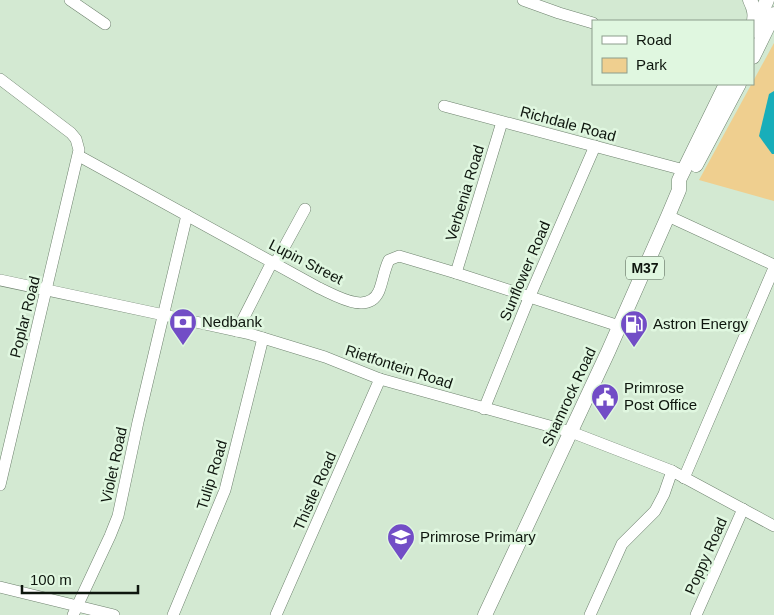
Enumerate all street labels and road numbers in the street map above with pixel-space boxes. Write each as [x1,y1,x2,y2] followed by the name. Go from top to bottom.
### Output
[518,103,618,144] street label: Richdale Road
[442,143,487,243] street label: Verbenia Road
[496,218,553,323] street label: Sunflower Road
[266,236,347,288] street label: Lupin Street
[626,256,664,280] road number: M37
[6,274,43,359] street label: Poplar Road
[343,341,455,392] street label: Rietfontein Road
[538,344,599,449] street label: Shamrock Road
[97,425,130,504] street label: Violet Road
[193,438,230,512] street label: Tulip Road
[290,449,339,533] street label: Thistle Road
[681,515,730,597] street label: Poppy Road

